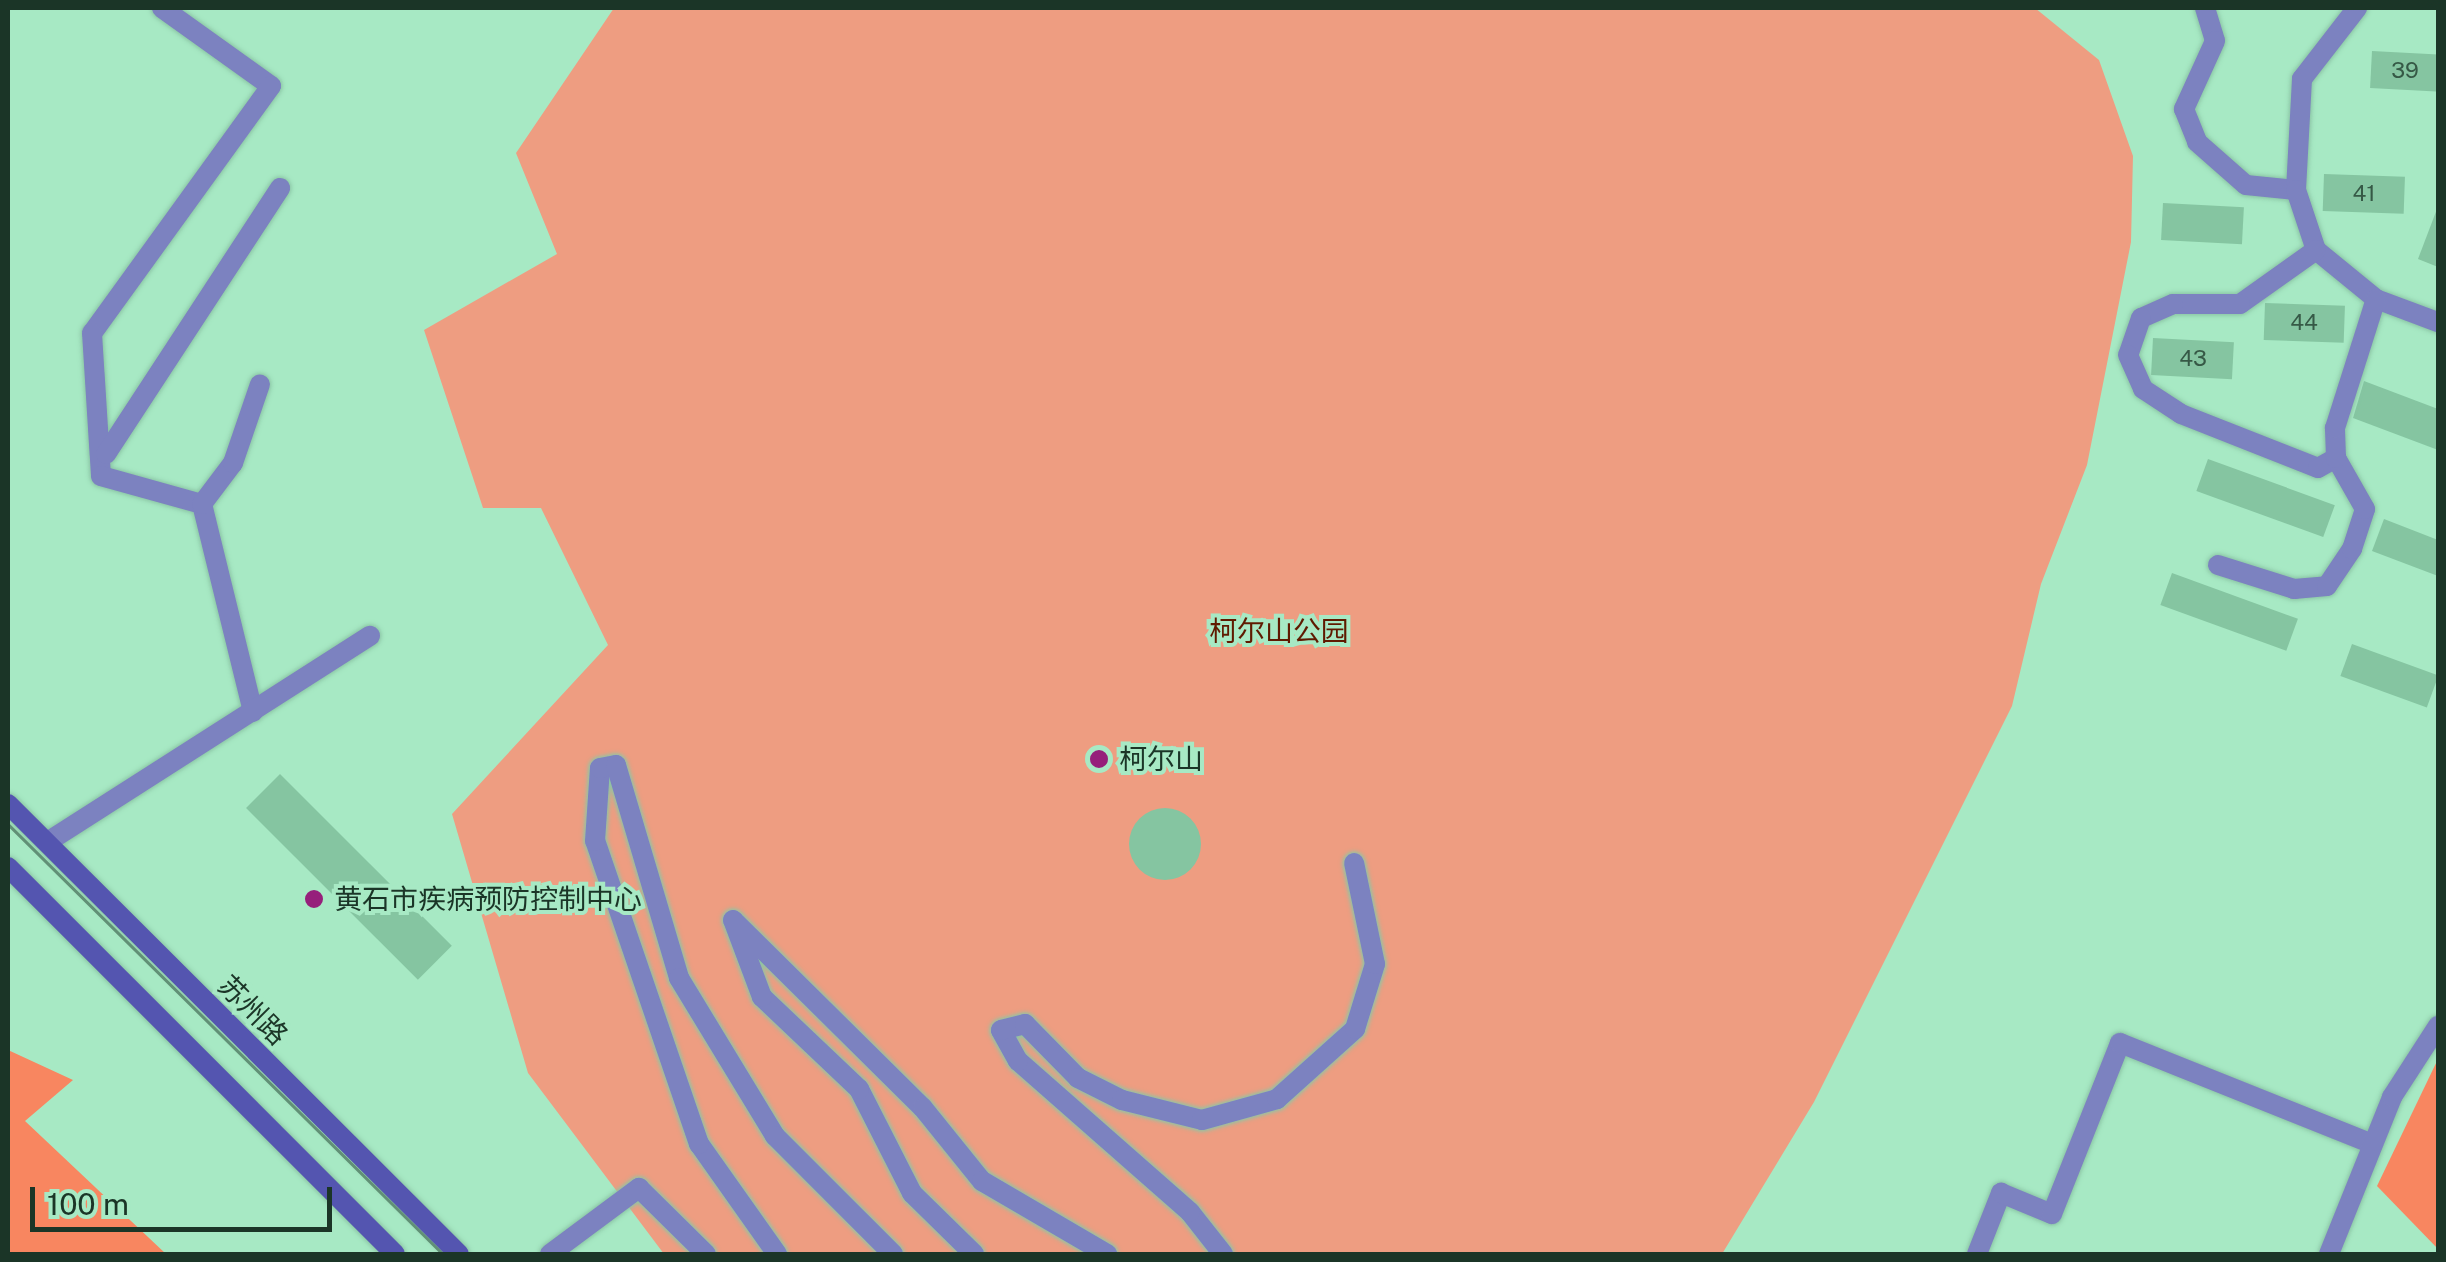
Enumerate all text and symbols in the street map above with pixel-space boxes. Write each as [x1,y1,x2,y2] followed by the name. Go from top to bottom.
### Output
[2391,58,2419,84] house number: 39
[2353,181,2375,207] house number: 41
[2290,310,2318,336] house number: 44
[2179,346,2207,372] house number: 43
[1209,614,1349,648] park label: 柯尔山公园
[1119,742,1203,776] place label: 柯尔山
[1088,748,1110,770] marker: 柯尔山
[334,882,642,916] place label: 黄石市疾病预防控制中心
[303,888,325,910] marker: 黄石市疾病预防控制中心
[211,968,295,1052] street label: 苏州路
[35,1167,338,1229] scale bar
[47,1186,129,1222] text: 100 m

